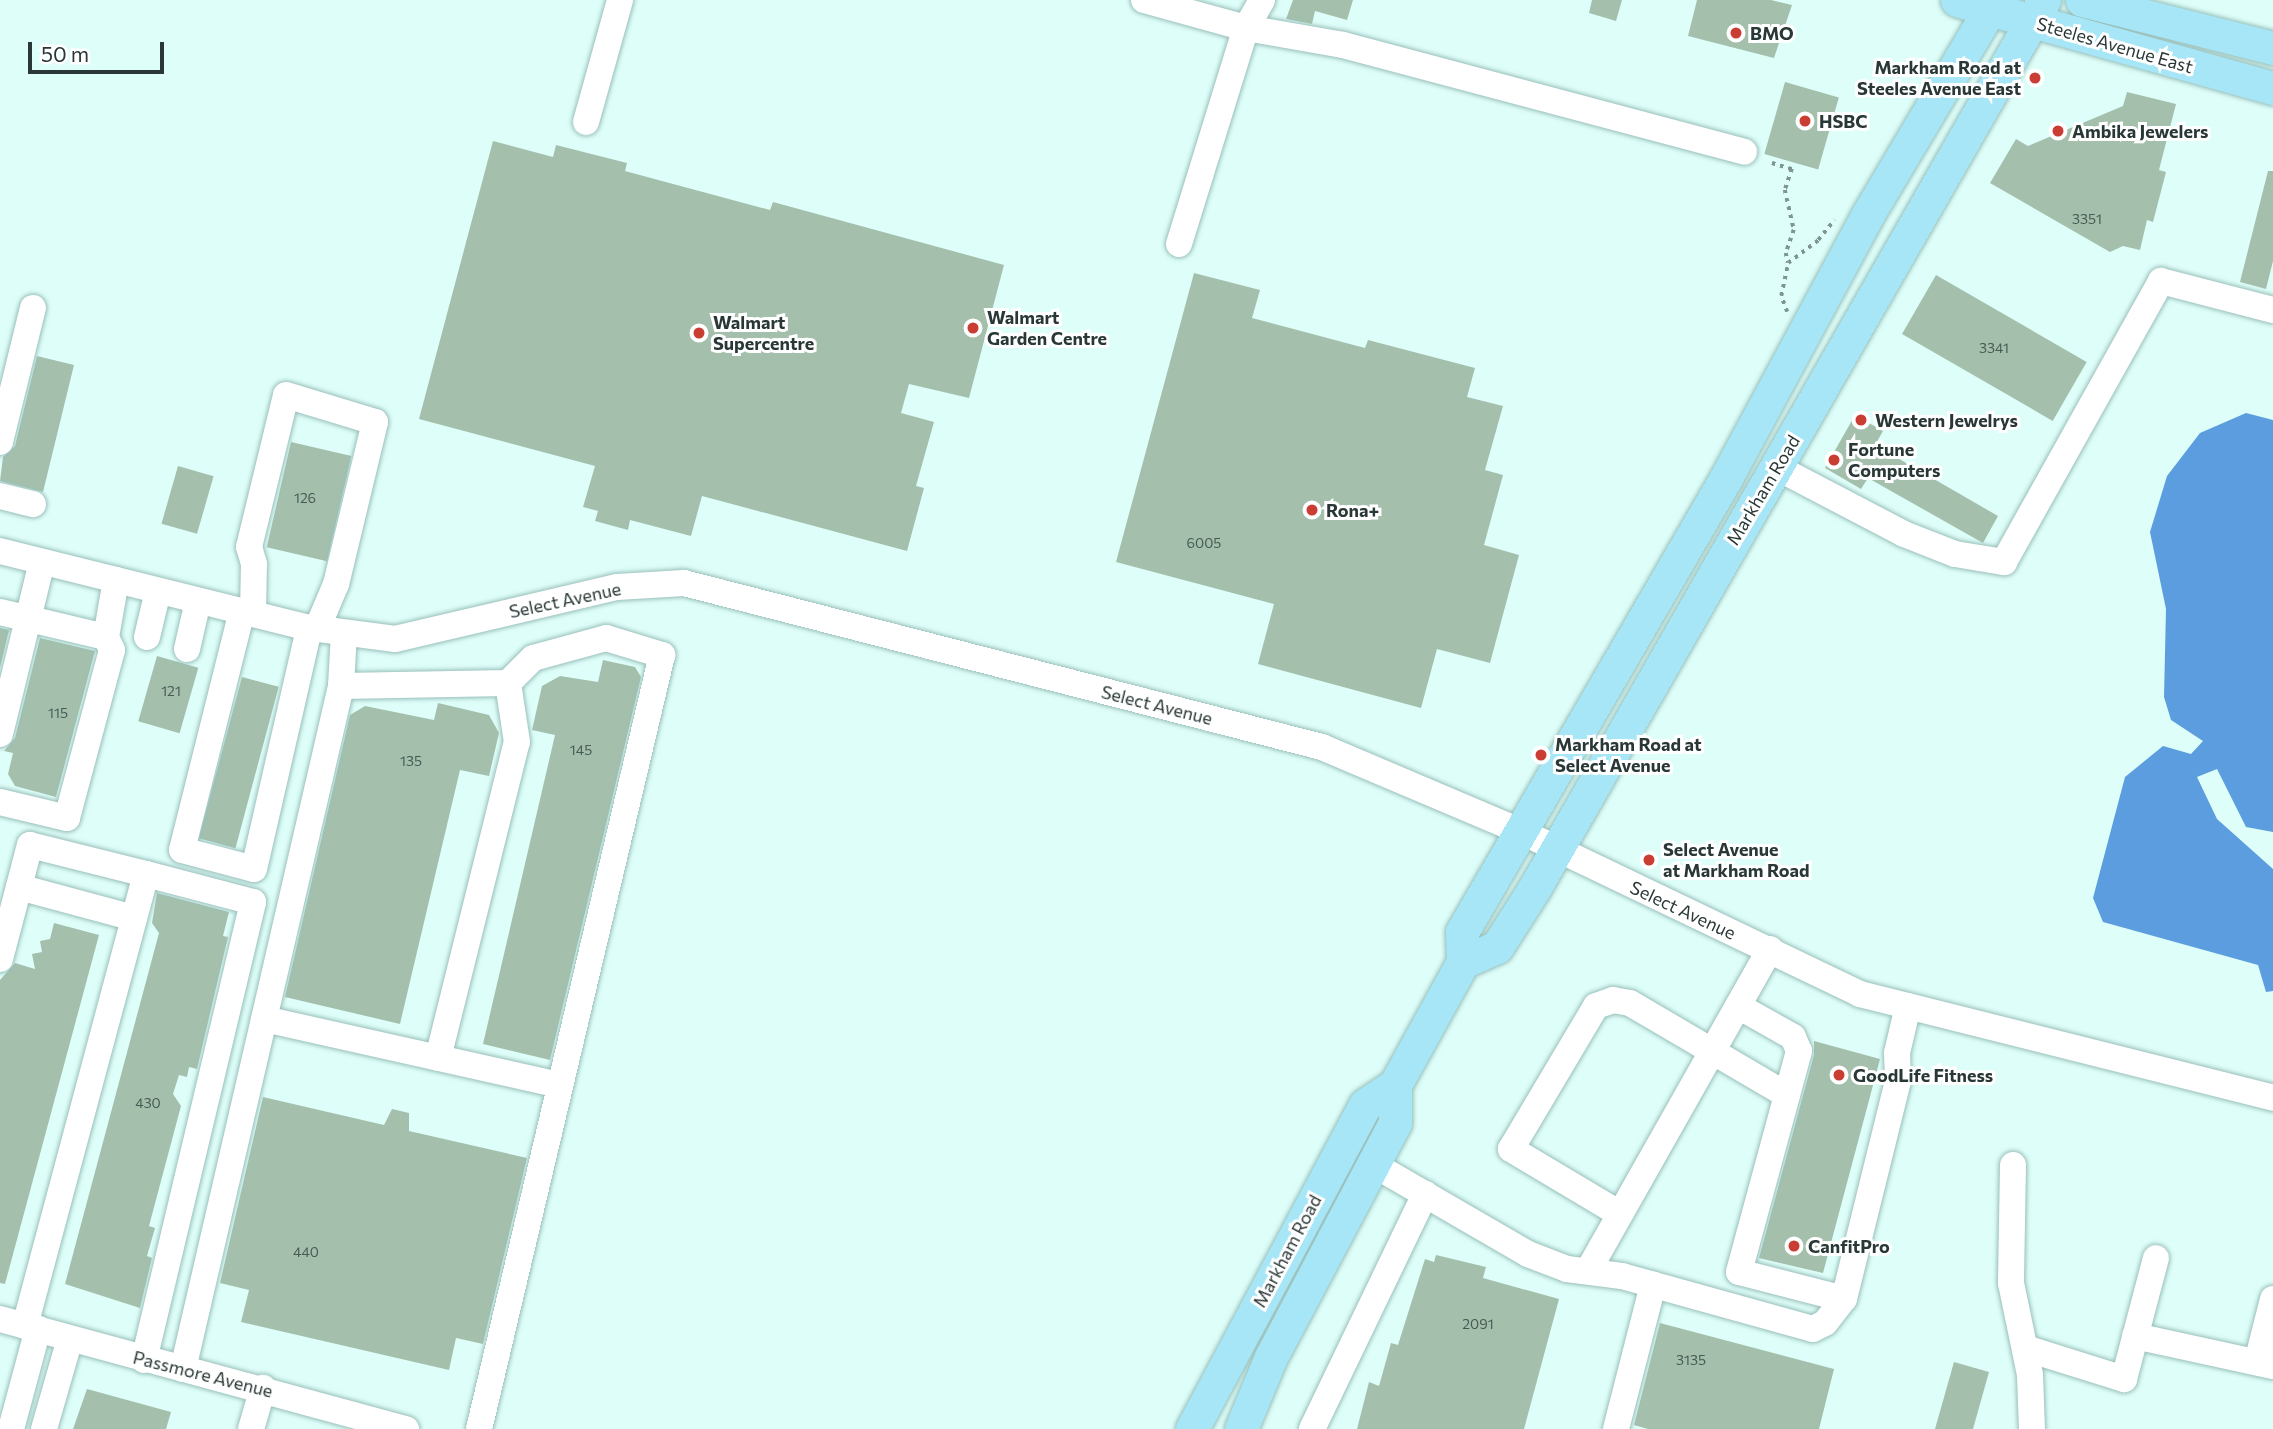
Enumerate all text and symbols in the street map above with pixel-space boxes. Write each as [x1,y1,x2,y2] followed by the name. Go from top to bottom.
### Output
[2034,12,2196,78] street label: Steeles Avenue East
[1750,22,1794,44] place label: BMO
[1728,25,1744,41] marker: BMO
[32,28,168,72] scale bar
[41,41,89,66] text: 50 m
[1857,57,2021,100] place label: Markham Road at Steeles Avenue East
[2027,70,2043,86] marker: Markham Road at Steeles Avenue East
[1819,110,1868,132] place label: HSBC
[1797,113,1813,129] marker: HSBC
[2072,120,2208,142] place label: Ambika Jewelers
[2050,123,2066,139] marker: Ambika Jewelers
[2072,211,2102,227] house number: 3351
[987,307,1107,350] place label: Walmart Garden Centre
[713,312,814,354] place label: Walmart Supercentre
[965,320,981,336] marker: Walmart Garden Centre
[691,325,707,341] marker: Walmart Supercentre
[1979,340,2009,356] house number: 3341
[1875,409,2018,431] place label: Western Jewelrys
[1853,412,1869,428] marker: Western Jewelrys
[1722,431,1804,549] street label: Markham Road
[1848,439,1940,482] place label: Fortune Computers
[1826,452,1842,468] marker: Fortune Computers
[294,490,316,506] house number: 126
[1326,499,1379,521] place label: Rona+
[1304,502,1320,518] marker: Rona+
[1187,535,1221,551] house number: 6005
[507,578,623,622] street label: Select Avenue
[1099,681,1215,729] street label: Select Avenue
[161,683,181,699] house number: 121
[48,705,68,721] house number: 115
[1555,734,1702,776] place label: Markham Road at Select Avenue
[570,742,592,758] house number: 145
[1533,747,1549,763] marker: Markham Road at Select Avenue
[400,753,422,769] house number: 135
[1663,839,1810,882] place label: Select Avenue at Markham Road
[1641,852,1657,868] marker: Select Avenue at Markham Road
[1627,876,1739,944] street label: Select Avenue
[1853,1064,1993,1086] place label: GoodLife Fitness
[1831,1067,1847,1083] marker: GoodLife Fitness
[135,1095,161,1111] house number: 430
[1248,1191,1326,1311] street label: Markham Road
[1808,1235,1890,1257] place label: CanfitPro
[1786,1238,1802,1254] marker: CanfitPro
[293,1244,319,1260] house number: 440
[1462,1316,1494,1332] house number: 2091
[131,1346,275,1402] street label: Passmore Avenue
[1676,1352,1706,1368] house number: 3135

